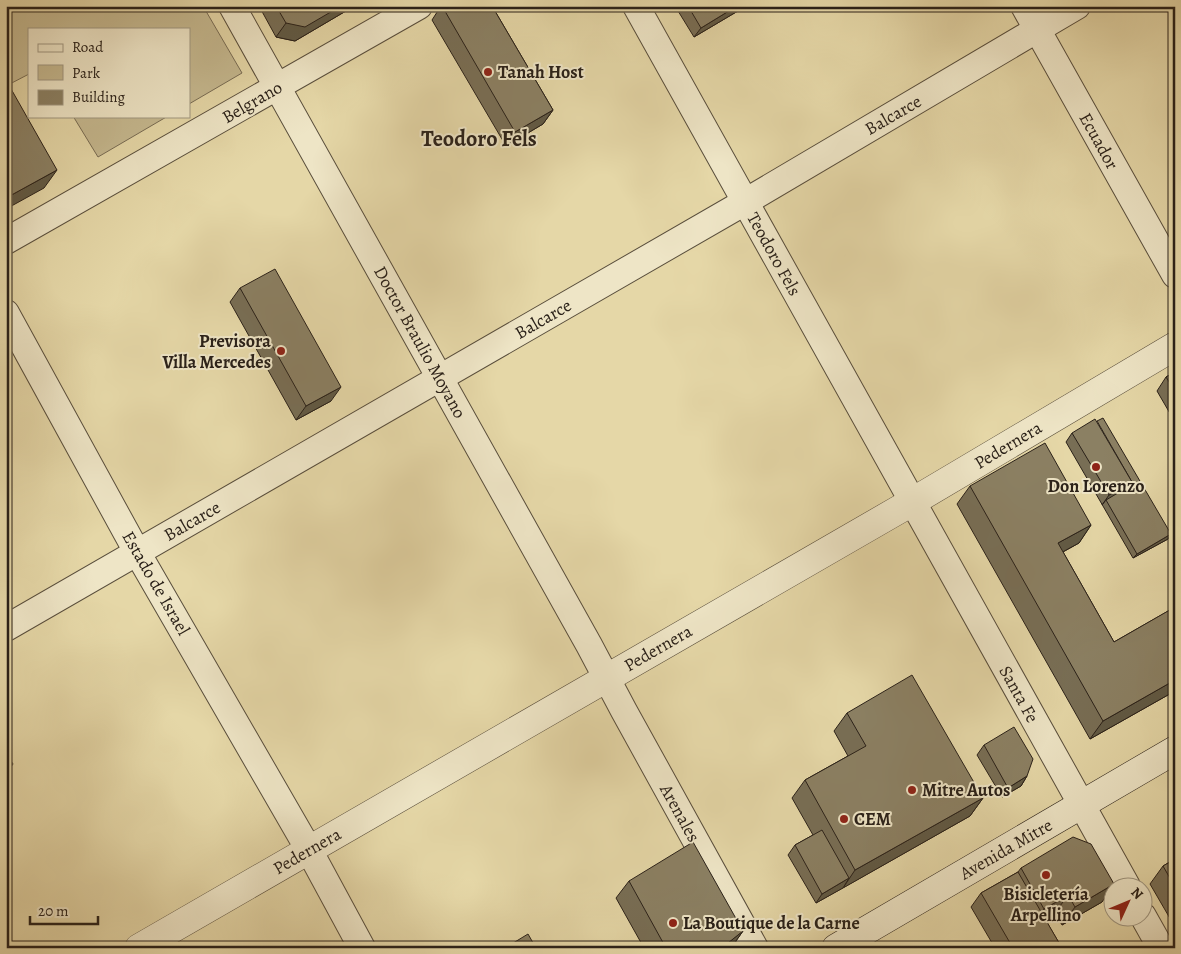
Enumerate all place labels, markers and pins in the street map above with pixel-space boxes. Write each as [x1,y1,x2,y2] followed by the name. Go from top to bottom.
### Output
[498,60,584,84] place label: Tanah Host
[482,66,494,78] marker: Tanah Host
[162,329,271,374] place label: Previsora Villa Mercedes
[275,345,287,357] marker: Previsora Villa Mercedes
[1090,461,1102,473] marker: Don Lorenzo
[1048,474,1144,498] place label: Don Lorenzo
[922,778,1010,802] place label: Mitre Autos
[906,784,918,796] marker: Mitre Autos
[854,807,891,831] place label: CEM
[838,813,850,825] marker: CEM
[1040,869,1052,881] marker: Bisicletería Arpellino
[1003,882,1089,927] place label: Bisicletería Arpellino
[683,911,860,935] place label: La Boutique de la Carne
[667,917,679,929] marker: La Boutique de la Carne

